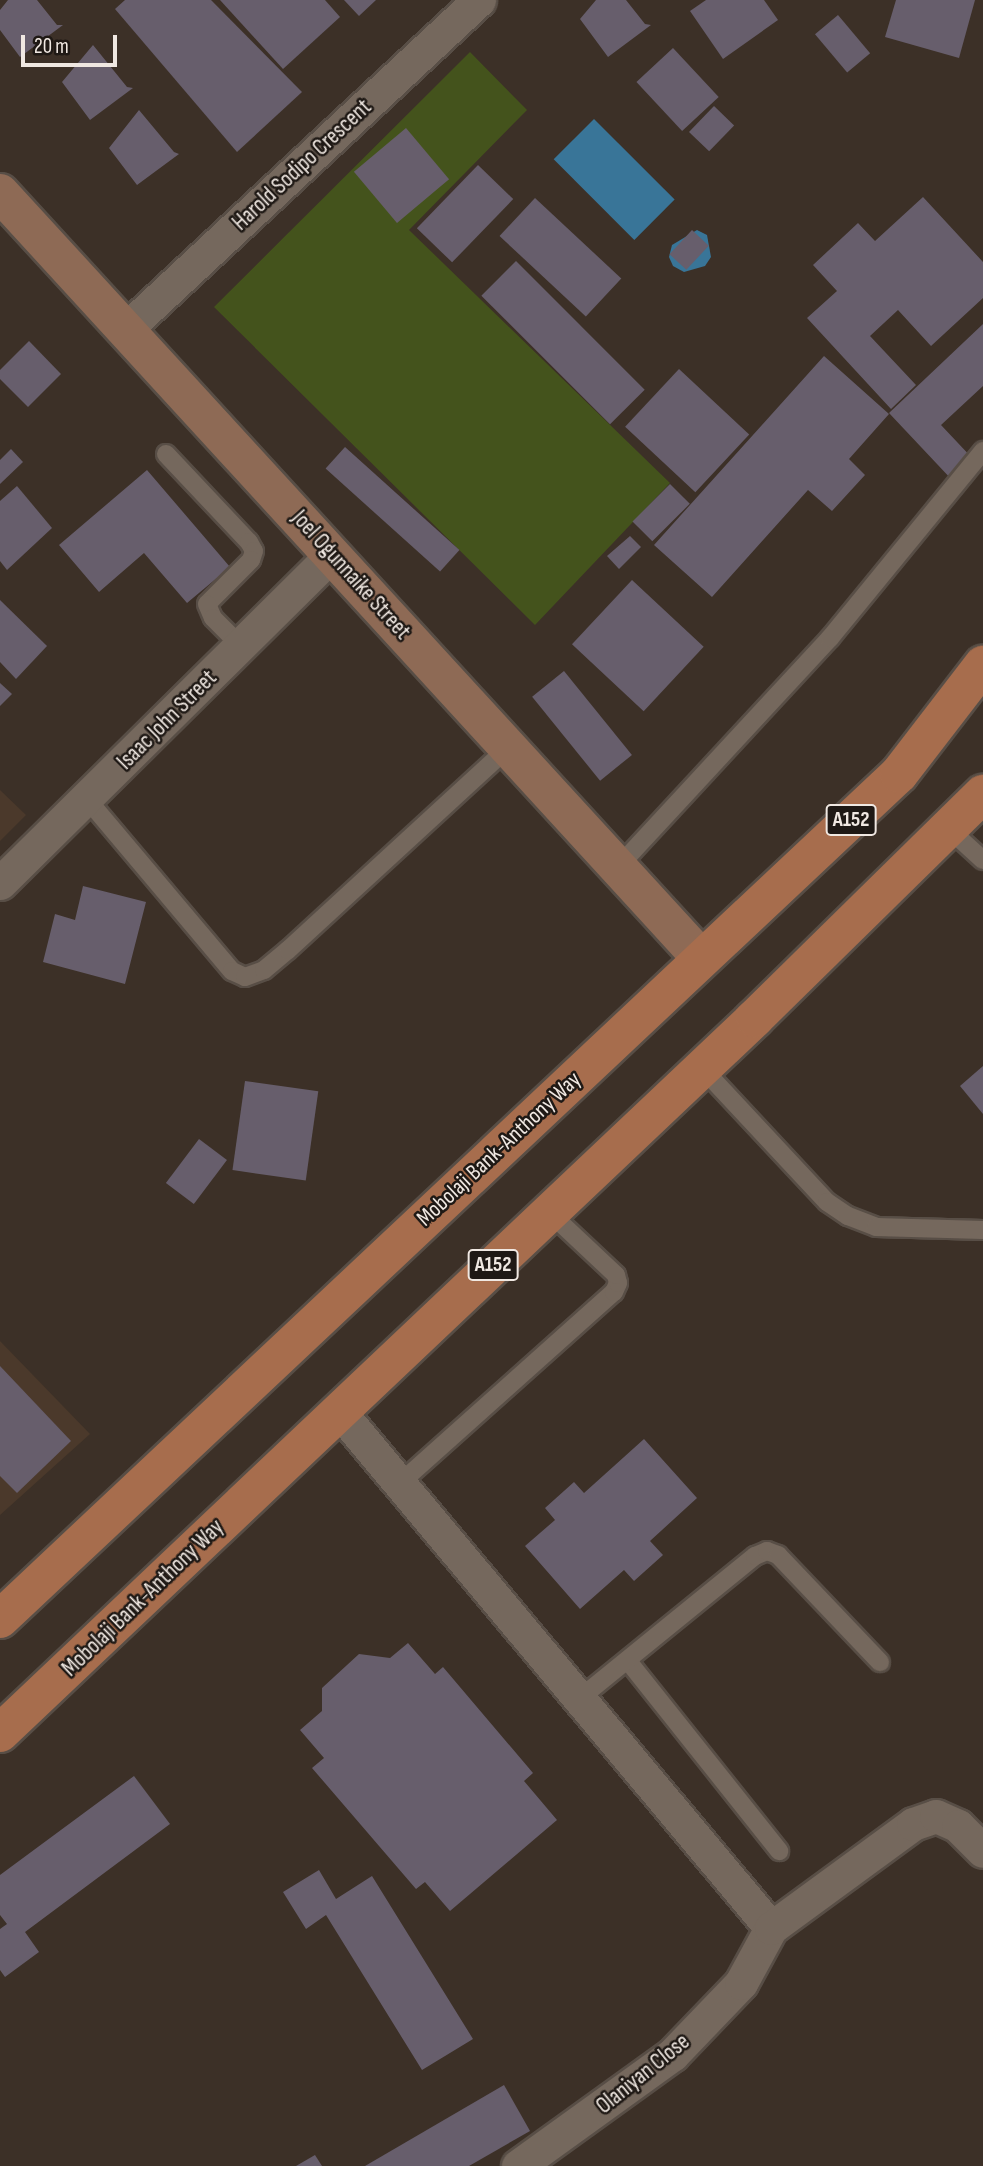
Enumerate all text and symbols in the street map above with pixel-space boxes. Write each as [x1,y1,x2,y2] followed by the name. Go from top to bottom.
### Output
[24,21,121,65] scale bar
[34,34,69,59] text: 20 m
[227,94,377,236] street label: Harold Sodipo Crescent
[286,505,416,645] street label: Joel Ogunnaike Street
[111,664,223,776] street label: Isaac John Street
[825,802,877,838] road number: A152
[411,1066,587,1232] street label: Mobolaji Bank-Anthony Way
[467,1248,519,1282] road number: A152
[56,1514,230,1682] street label: Mobolaji Bank-Anthony Way
[591,2028,695,2120] street label: Olaniyan Close

